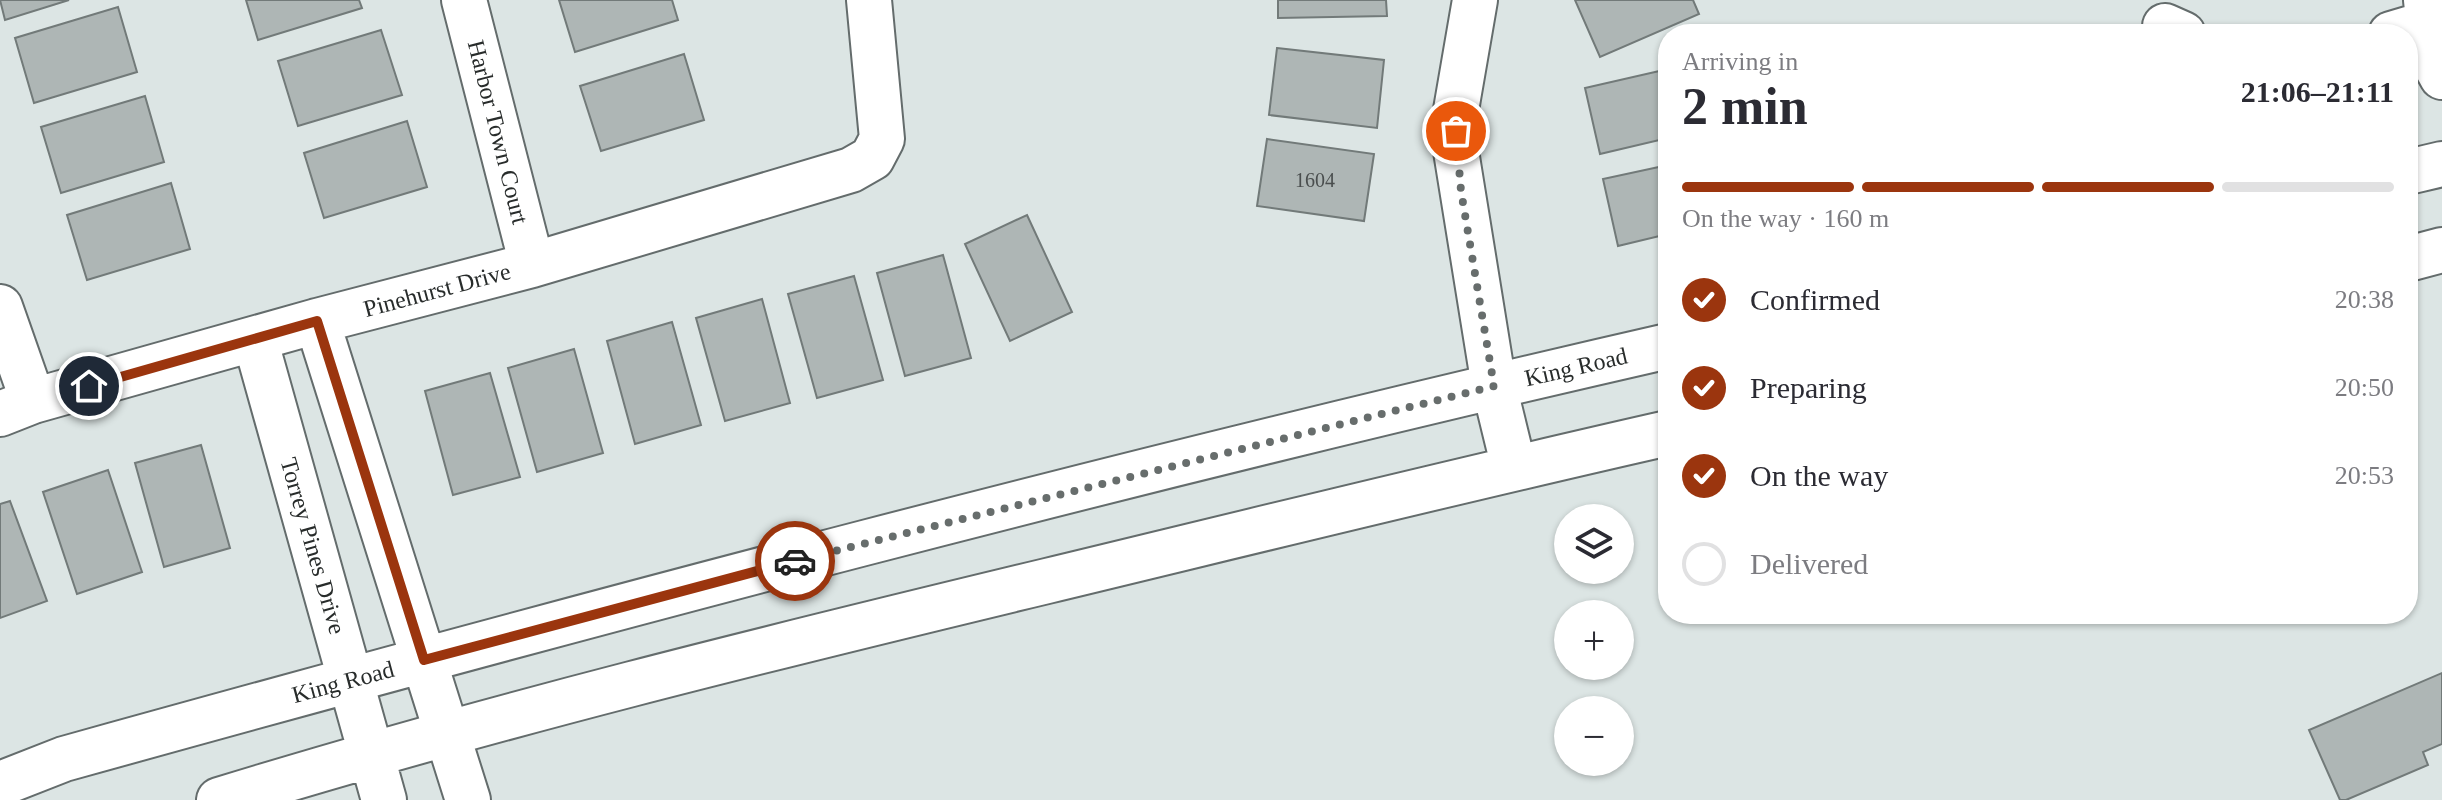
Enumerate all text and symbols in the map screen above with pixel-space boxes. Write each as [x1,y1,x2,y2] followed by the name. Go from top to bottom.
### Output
[463,37,533,227] street label: Harbor Town Court
[1682,47,1798,76] text: Arriving in
[2241,75,2394,108] text: 21:06–21:11
[1682,78,1808,135] text: 2 min
[1422,97,1490,165] pin
[1434,109,1478,153] icon: bag
[1295,169,1335,191] house number: 1604
[1682,204,1889,233] text: On the way · 160 m
[361,258,513,322] street label: Pinehurst Drive
[1682,278,1726,322] icon: check
[1750,283,1880,316] text: Confirmed
[2335,285,2394,314] text: 20:38
[1522,343,1630,391] street label: King Road
[55,352,123,420] pin
[67,364,111,408] icon: home
[1682,366,1726,410] icon: check
[1750,371,1867,404] text: Preparing
[2335,373,2394,402] text: 20:50
[1682,454,1726,498] icon: check
[275,455,351,637] street label: Torrey Pines Drive
[1750,459,1888,492] text: On the way
[2335,461,2394,490] text: 20:53
[1554,504,1634,776] map controls
[1554,504,1634,584] button: layers
[755,521,835,601] courier
[773,539,817,583] icon: car
[1750,547,1868,580] text: Delivered
[1554,600,1634,680] button: +
[289,656,397,708] street label: King Road
[1554,696,1634,776] button: −

